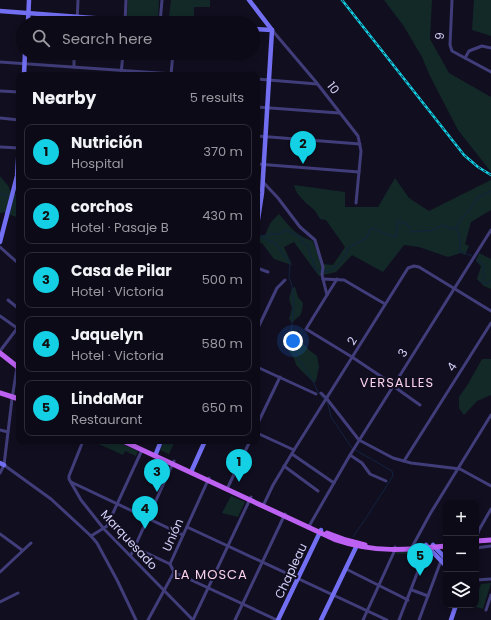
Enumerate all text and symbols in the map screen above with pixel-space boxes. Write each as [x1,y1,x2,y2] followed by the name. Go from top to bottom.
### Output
[16,16,260,60] search box
[30,27,52,49] icon: search
[62,28,152,49] text: Search here
[431,32,448,40] street label: 9
[323,78,344,97] street label: 10
[32,86,96,110] text: Nearby
[190,88,244,107] text: 5 results
[290,131,316,164] pin: 2
[71,132,143,153] text: Nutrición
[44,142,48,161] text: 1
[203,142,243,161] text: 370 m
[71,154,124,173] text: Hospital
[71,196,133,217] text: corchos
[42,206,50,225] text: 2
[202,206,243,225] text: 430 m
[71,218,169,237] text: Hotel · Pasaje B
[71,260,172,281] text: Casa de Pilar
[42,270,50,289] text: 3
[202,270,243,289] text: 500 m
[71,282,164,301] text: Hotel · Victoria
[71,324,143,345] text: Jaquelyn
[283,331,303,351] your location
[343,333,361,348] street label: 2
[42,334,50,353] text: 4
[202,334,243,353] text: 580 m
[393,345,412,360] street label: 3
[71,346,164,365] text: Hotel · Victoria
[442,359,461,375] street label: 4
[360,373,434,392] district label: VERSALLES
[71,388,143,409] text: LindaMar
[42,398,50,417] text: 5
[202,398,243,417] text: 650 m
[71,410,142,429] text: Restaurant
[226,449,252,482] pin: 1
[144,459,170,492] pin: 3
[132,496,158,529] pin: 4
[443,500,479,608] map controls
[443,500,479,536] button: +
[97,506,162,574] street label: Marquesado
[158,516,187,554] street label: Unión
[443,536,479,572] button: −
[270,540,311,601] street label: Chapleau
[407,543,433,576] pin: 5
[174,565,248,584] district label: LA MOSCA
[443,572,479,608] button: layers

